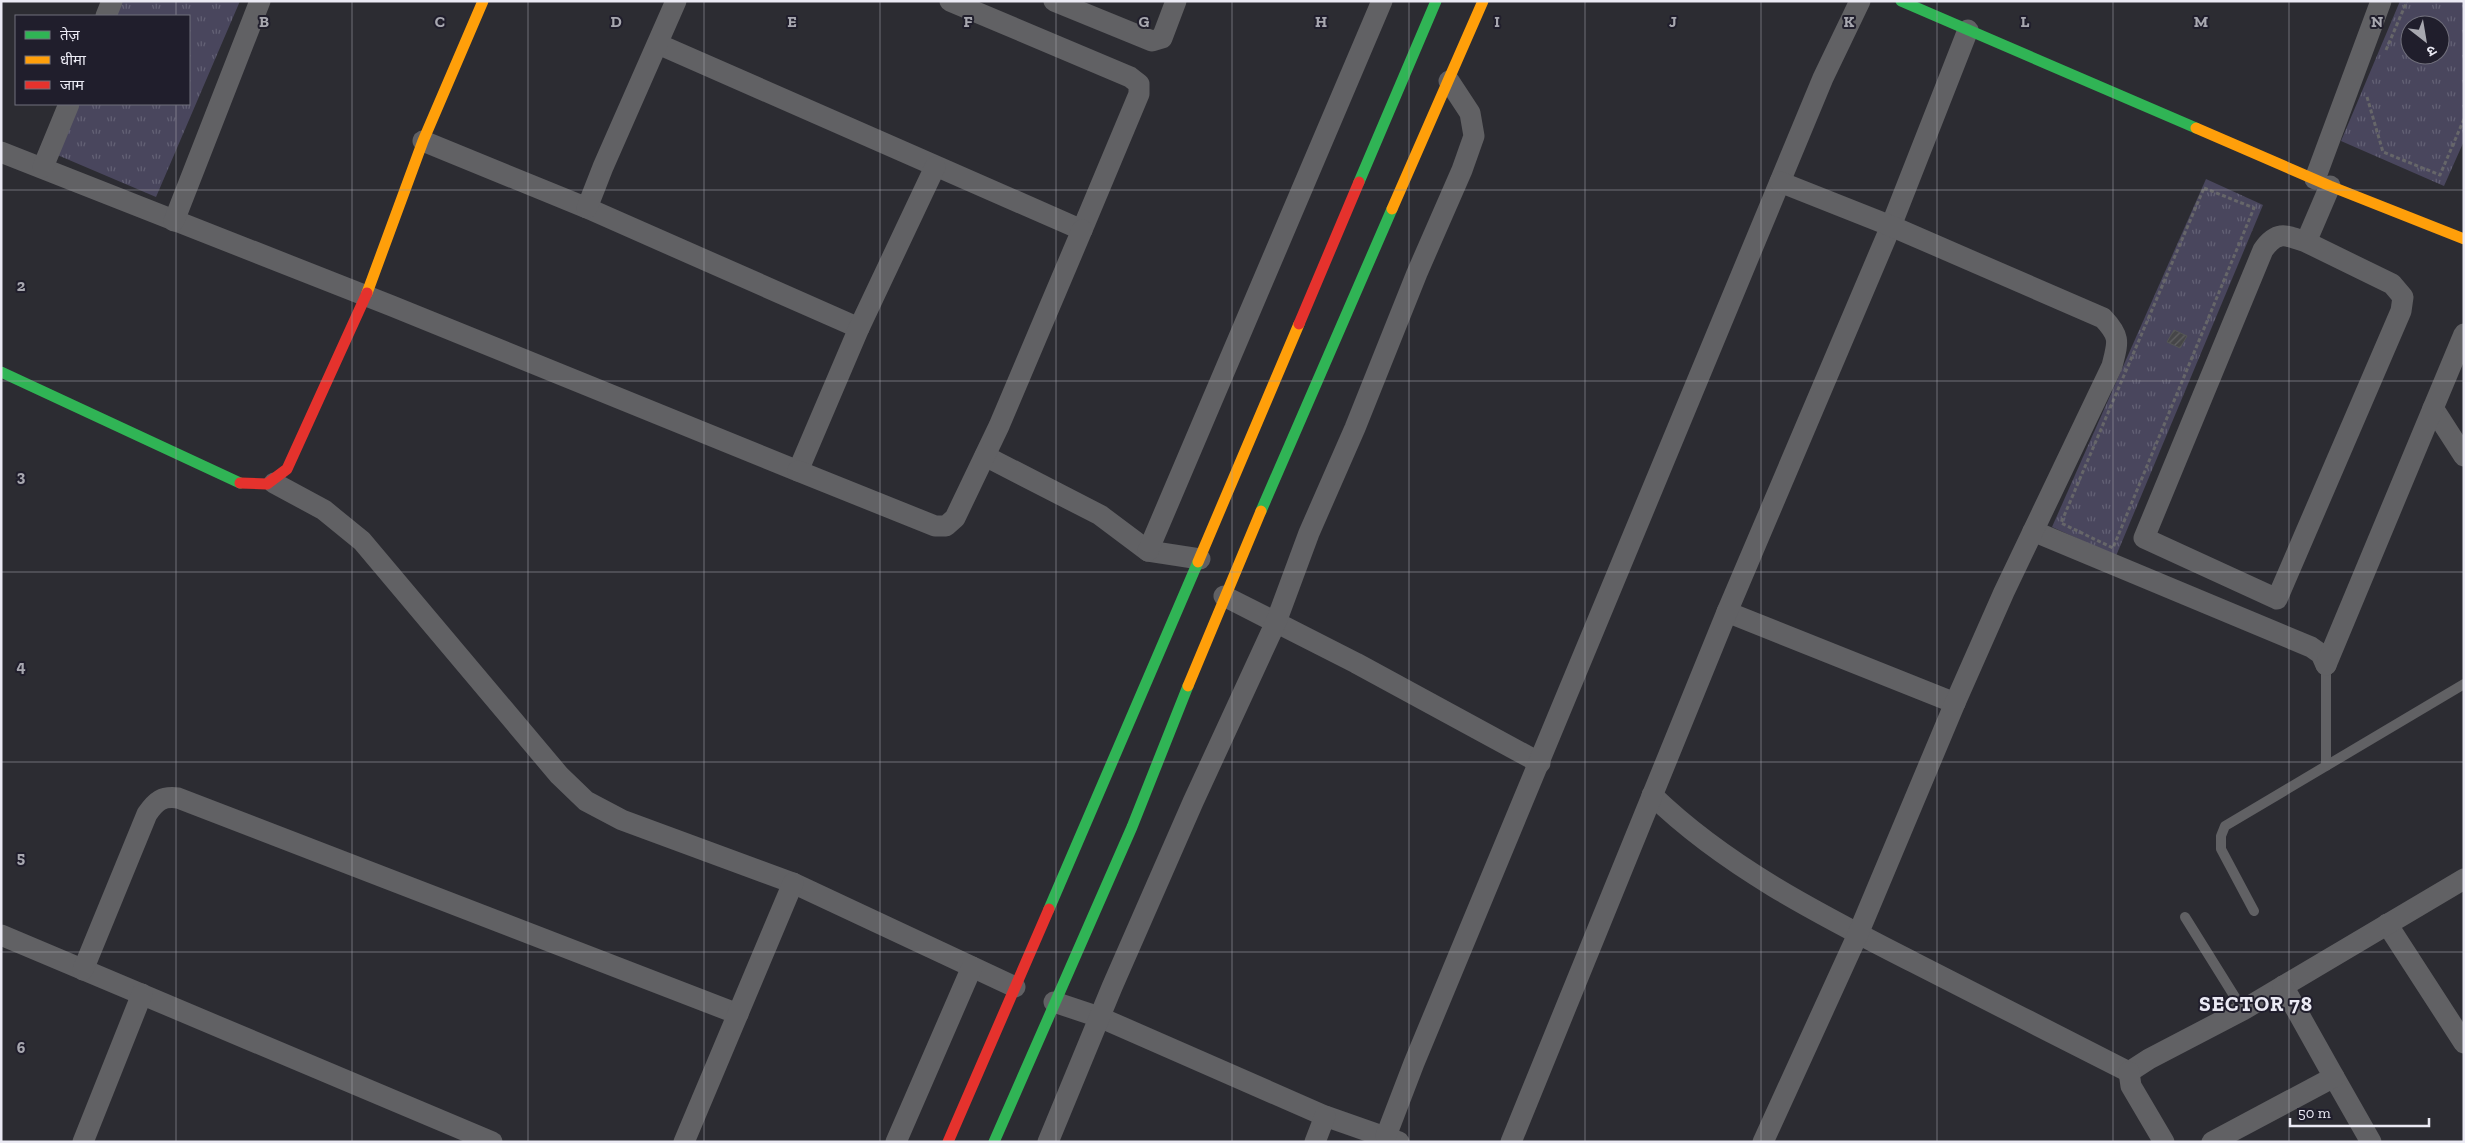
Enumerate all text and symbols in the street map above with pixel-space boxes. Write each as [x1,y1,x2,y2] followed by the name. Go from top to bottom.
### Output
[259,12,269,31] text: B
[435,12,445,31] text: C
[610,12,622,31] text: D
[787,12,797,31] text: E
[963,12,973,31] text: F
[1139,12,1150,31] text: G
[1315,12,1327,31] text: H
[1494,12,1500,31] text: I
[1669,12,1677,31] text: J
[1844,12,1855,31] text: K
[2021,12,2030,31] text: L
[2194,12,2208,31] text: M
[2371,12,2383,31] text: N
[15,15,190,105] legend
[2400,15,2450,65] north arrow
[60,26,81,44] text: तेज़
[2423,41,2439,61] text: उ
[60,51,87,69] text: धीमा
[60,76,85,94] text: जाम
[17,276,26,295] text: 2
[17,467,26,486] text: 3
[16,657,26,676] text: 4
[17,848,25,867] text: 5
[2199,991,2313,1016] district label: SECTOR 78
[17,1038,26,1057] text: 6
[2290,1096,2429,1128] scale bar
[2298,1104,2331,1122] text: 50 m

